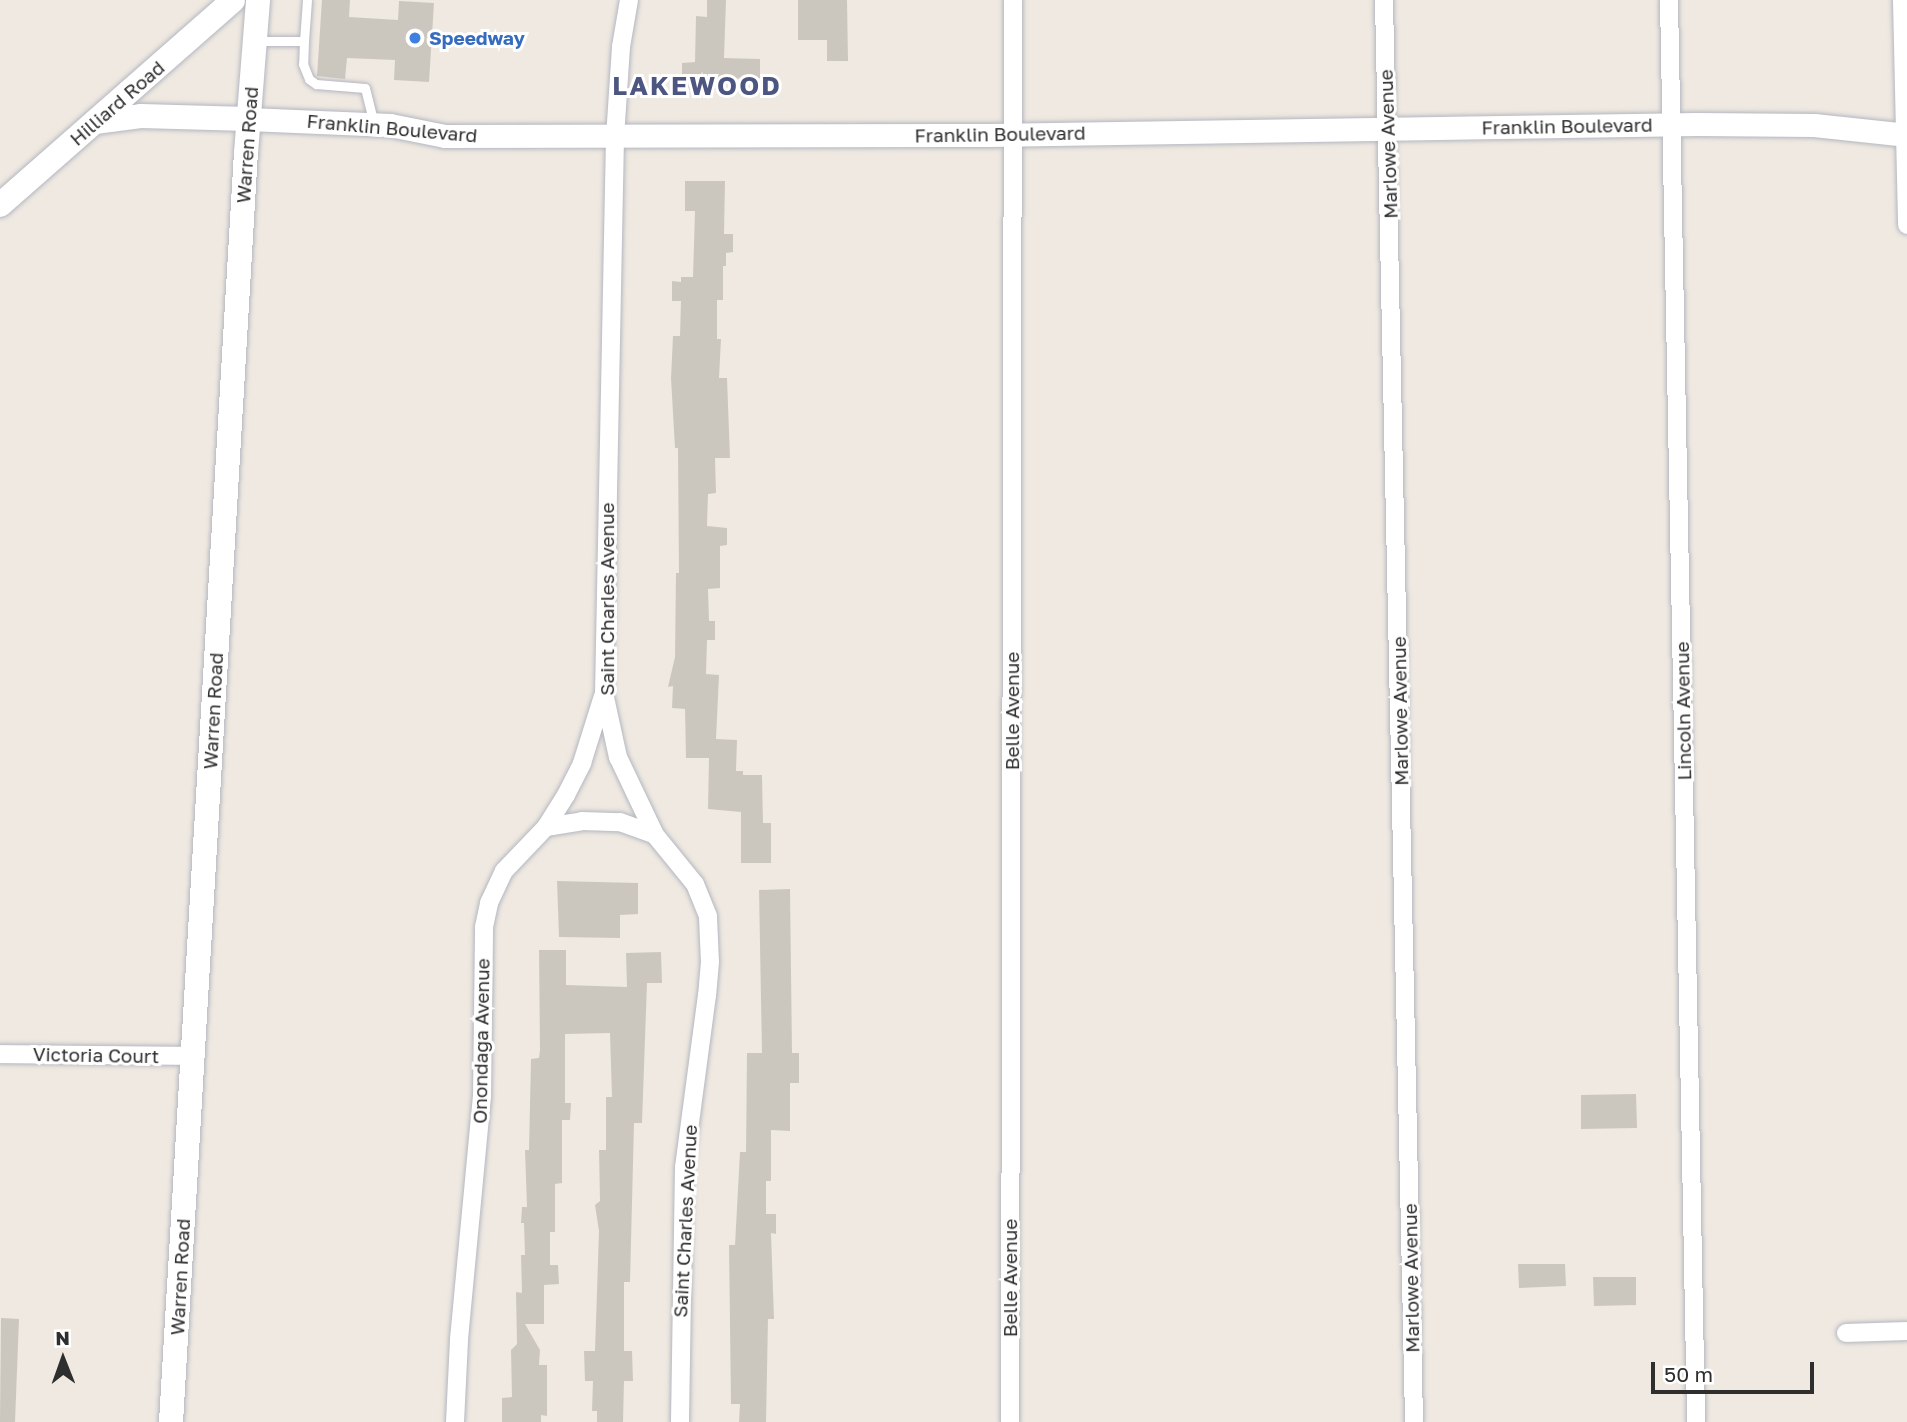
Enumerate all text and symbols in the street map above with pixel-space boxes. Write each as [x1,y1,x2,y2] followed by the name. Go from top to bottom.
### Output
[429,27,525,49] place label: Speedway
[407,30,423,46] marker: Speedway
[65,56,169,150] street label: Hilliard Road
[1374,69,1402,219] street label: Marlowe Avenue
[613,70,781,102] district label: LAKEWOOD
[232,86,262,204] street label: Warren Road
[306,109,478,147] street label: Franklin Boulevard
[1481,113,1653,139] street label: Franklin Boulevard
[914,121,1086,147] street label: Franklin Boulevard
[596,502,618,696] street label: Saint Charles Avenue
[1387,636,1413,786] street label: Marlowe Avenue
[1670,641,1696,781] street label: Lincoln Avenue
[199,652,227,770] street label: Warren Road
[1001,652,1023,770] street label: Belle Avenue
[468,958,494,1124] street label: Onondaga Avenue
[33,1042,159,1068] street label: Victoria Court
[669,1124,701,1318] street label: Saint Charles Avenue
[1398,1203,1424,1353] street label: Marlowe Avenue
[166,1218,194,1336] street label: Warren Road
[999,1219,1021,1337] street label: Belle Avenue
[28,1324,98,1394] north arrow
[55,1326,70,1349] text: N
[1655,1348,1818,1392] scale bar
[1664,1361,1713,1387] text: 50 m

